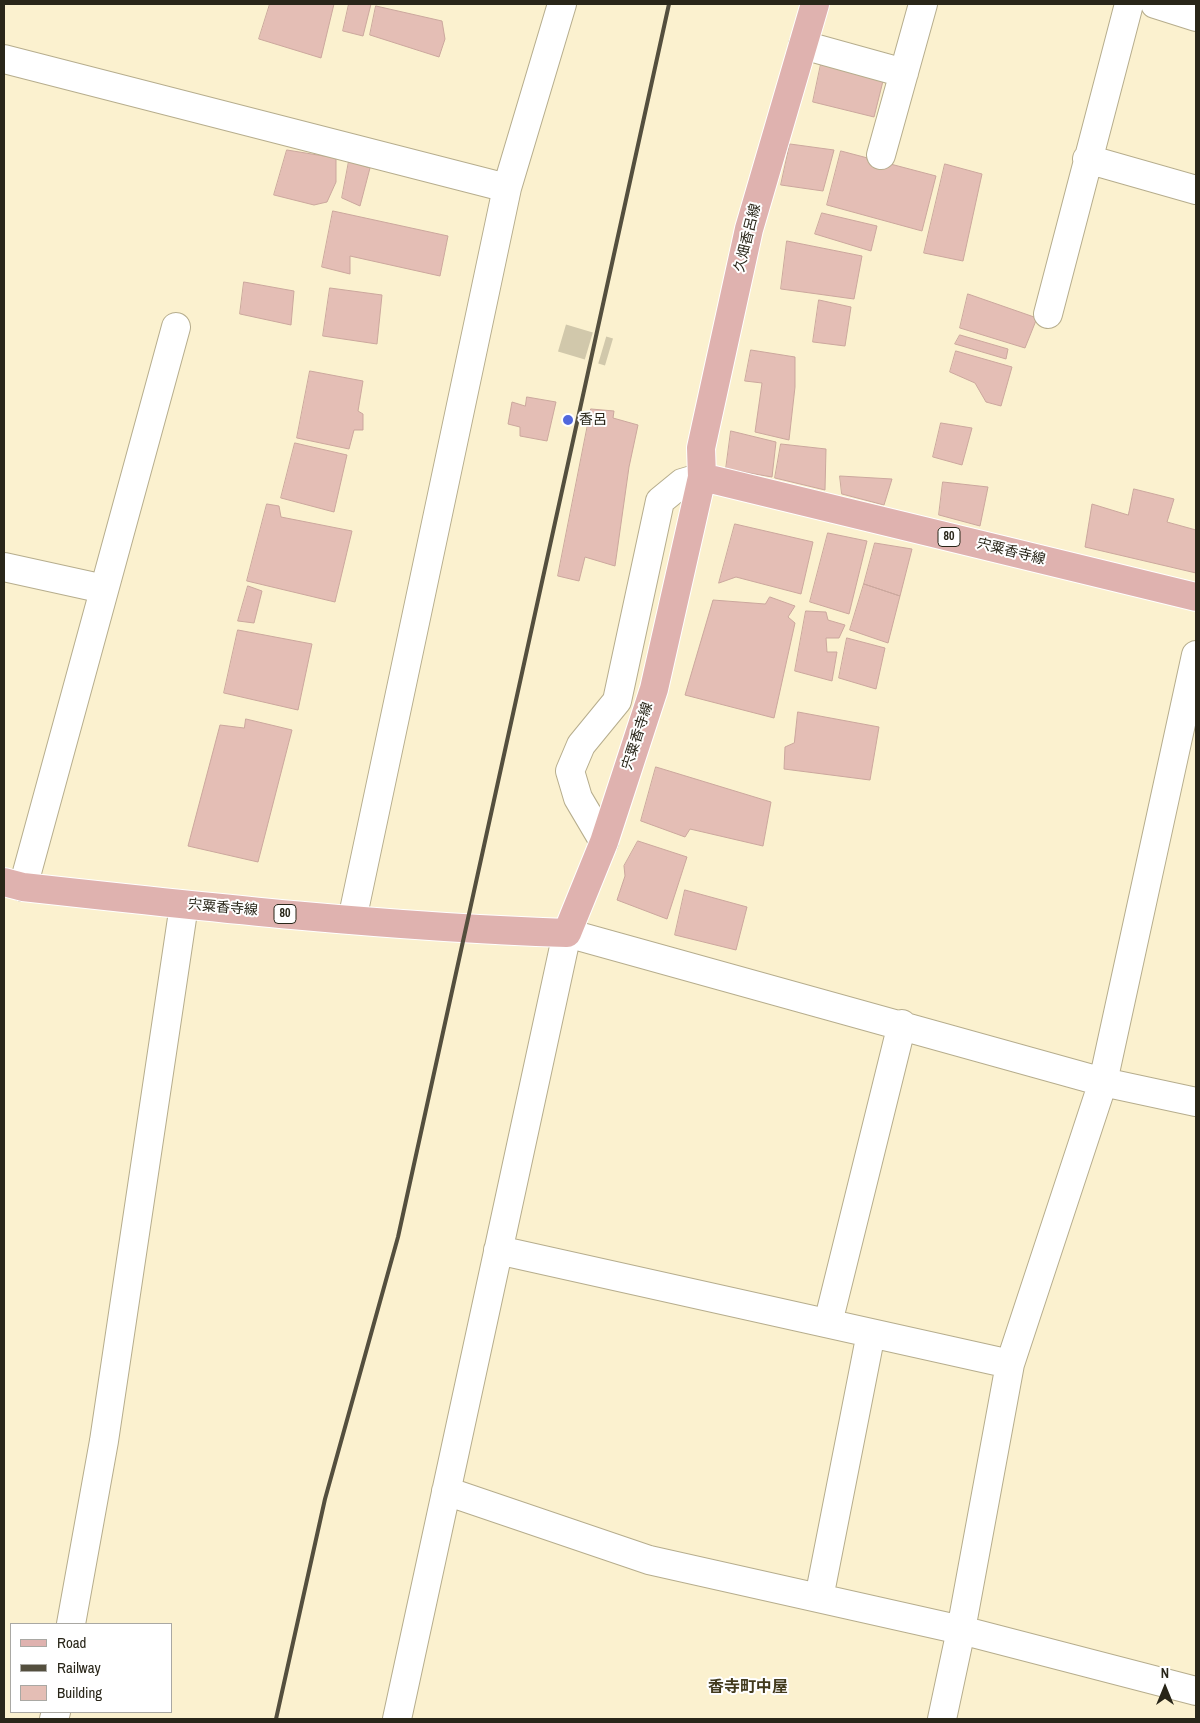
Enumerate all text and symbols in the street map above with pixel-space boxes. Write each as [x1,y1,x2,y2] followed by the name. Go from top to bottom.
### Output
[731,202,765,274] street label: 久畑香呂線
[579,412,607,428] place label: 香呂
[561,413,575,427] marker: 香呂
[938,528,960,546] road number: 80
[975,535,1047,569] street label: 宍粟香寺線
[619,700,657,772] street label: 宍粟香寺線
[187,897,259,919] street label: 宍粟香寺線
[274,904,296,924] road number: 80
[10,1623,172,1713] legend
[57,1632,86,1653] text: Road
[57,1657,101,1678] text: Railway
[1140,1663,1190,1713] north arrow
[1161,1664,1169,1682] text: N
[708,1678,788,1698] district label: 香寺町中屋
[57,1682,102,1703] text: Building

